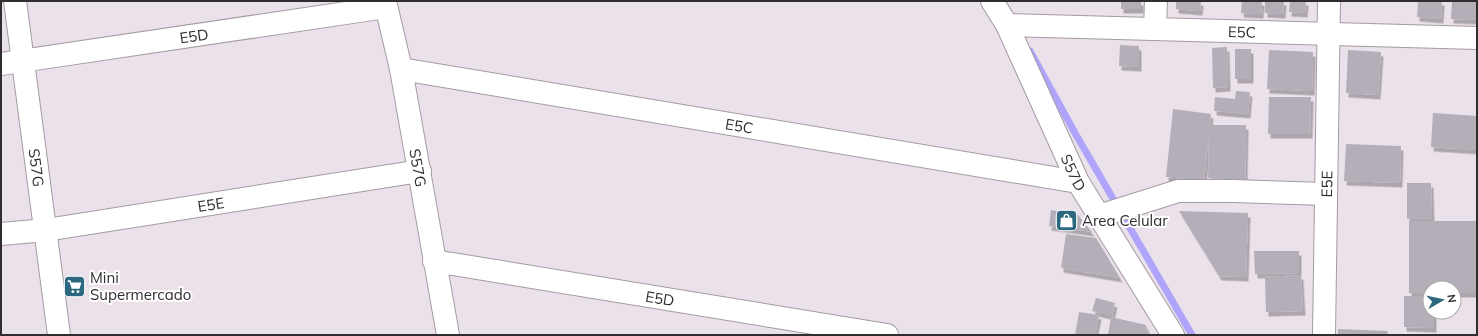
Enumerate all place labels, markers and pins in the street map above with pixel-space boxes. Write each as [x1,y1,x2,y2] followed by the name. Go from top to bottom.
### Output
[1053,207,1079,233] shop icon: Area Celular
[1082,211,1168,230] place label: Area Celular
[90,268,191,304] place label: Mini Supermercado
[62,273,88,299] supermarket icon: Mini Supermercado

